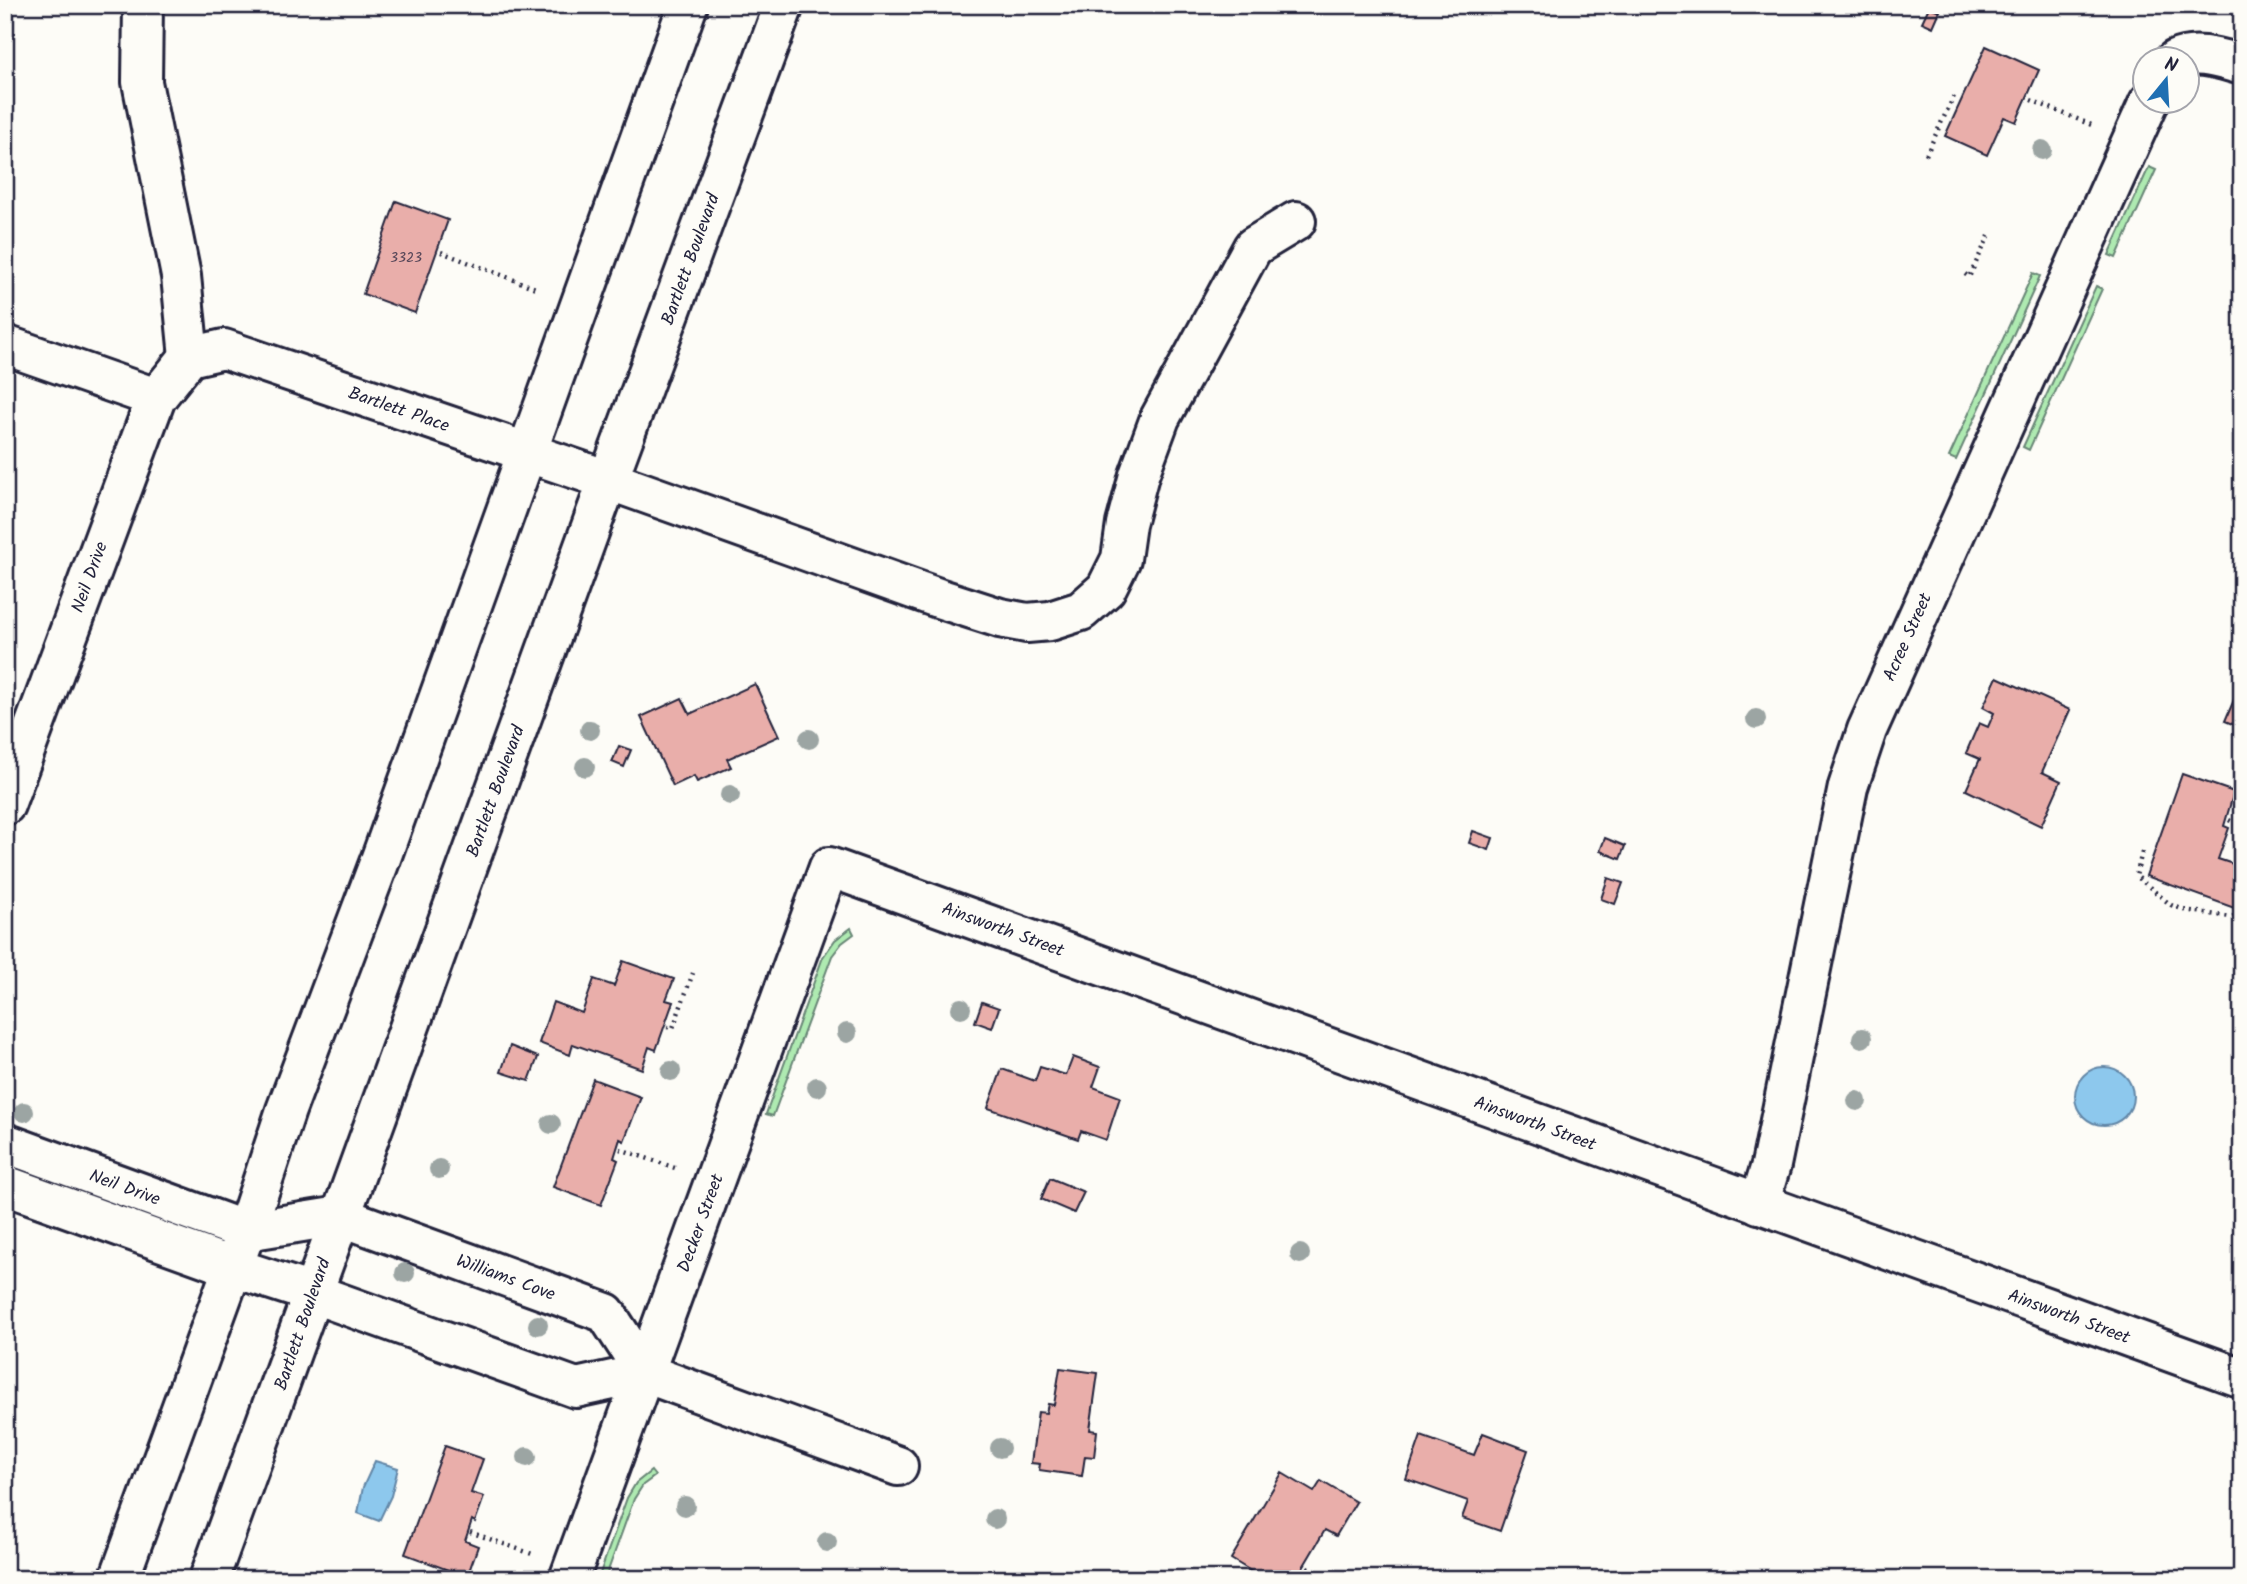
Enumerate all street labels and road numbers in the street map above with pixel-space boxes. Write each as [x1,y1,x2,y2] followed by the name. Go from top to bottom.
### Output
[654,189,729,329] street label: Bartlett Boulevard
[344,380,453,441] street label: Bartlett Place
[64,538,117,617] street label: Neil Drive
[1876,588,1941,686] street label: Acree Street
[459,721,534,861] street label: Bartlett Boulevard
[937,895,1069,966] street label: Ainsworth Street
[1469,1089,1601,1160] street label: Ainsworth Street
[85,1162,164,1215] street label: Neil Drive
[670,1169,733,1277] street label: Decker Street
[452,1247,559,1310] street label: Williams Cove
[267,1253,340,1395] street label: Bartlett Boulevard
[2003,1282,2135,1353] street label: Ainsworth Street

